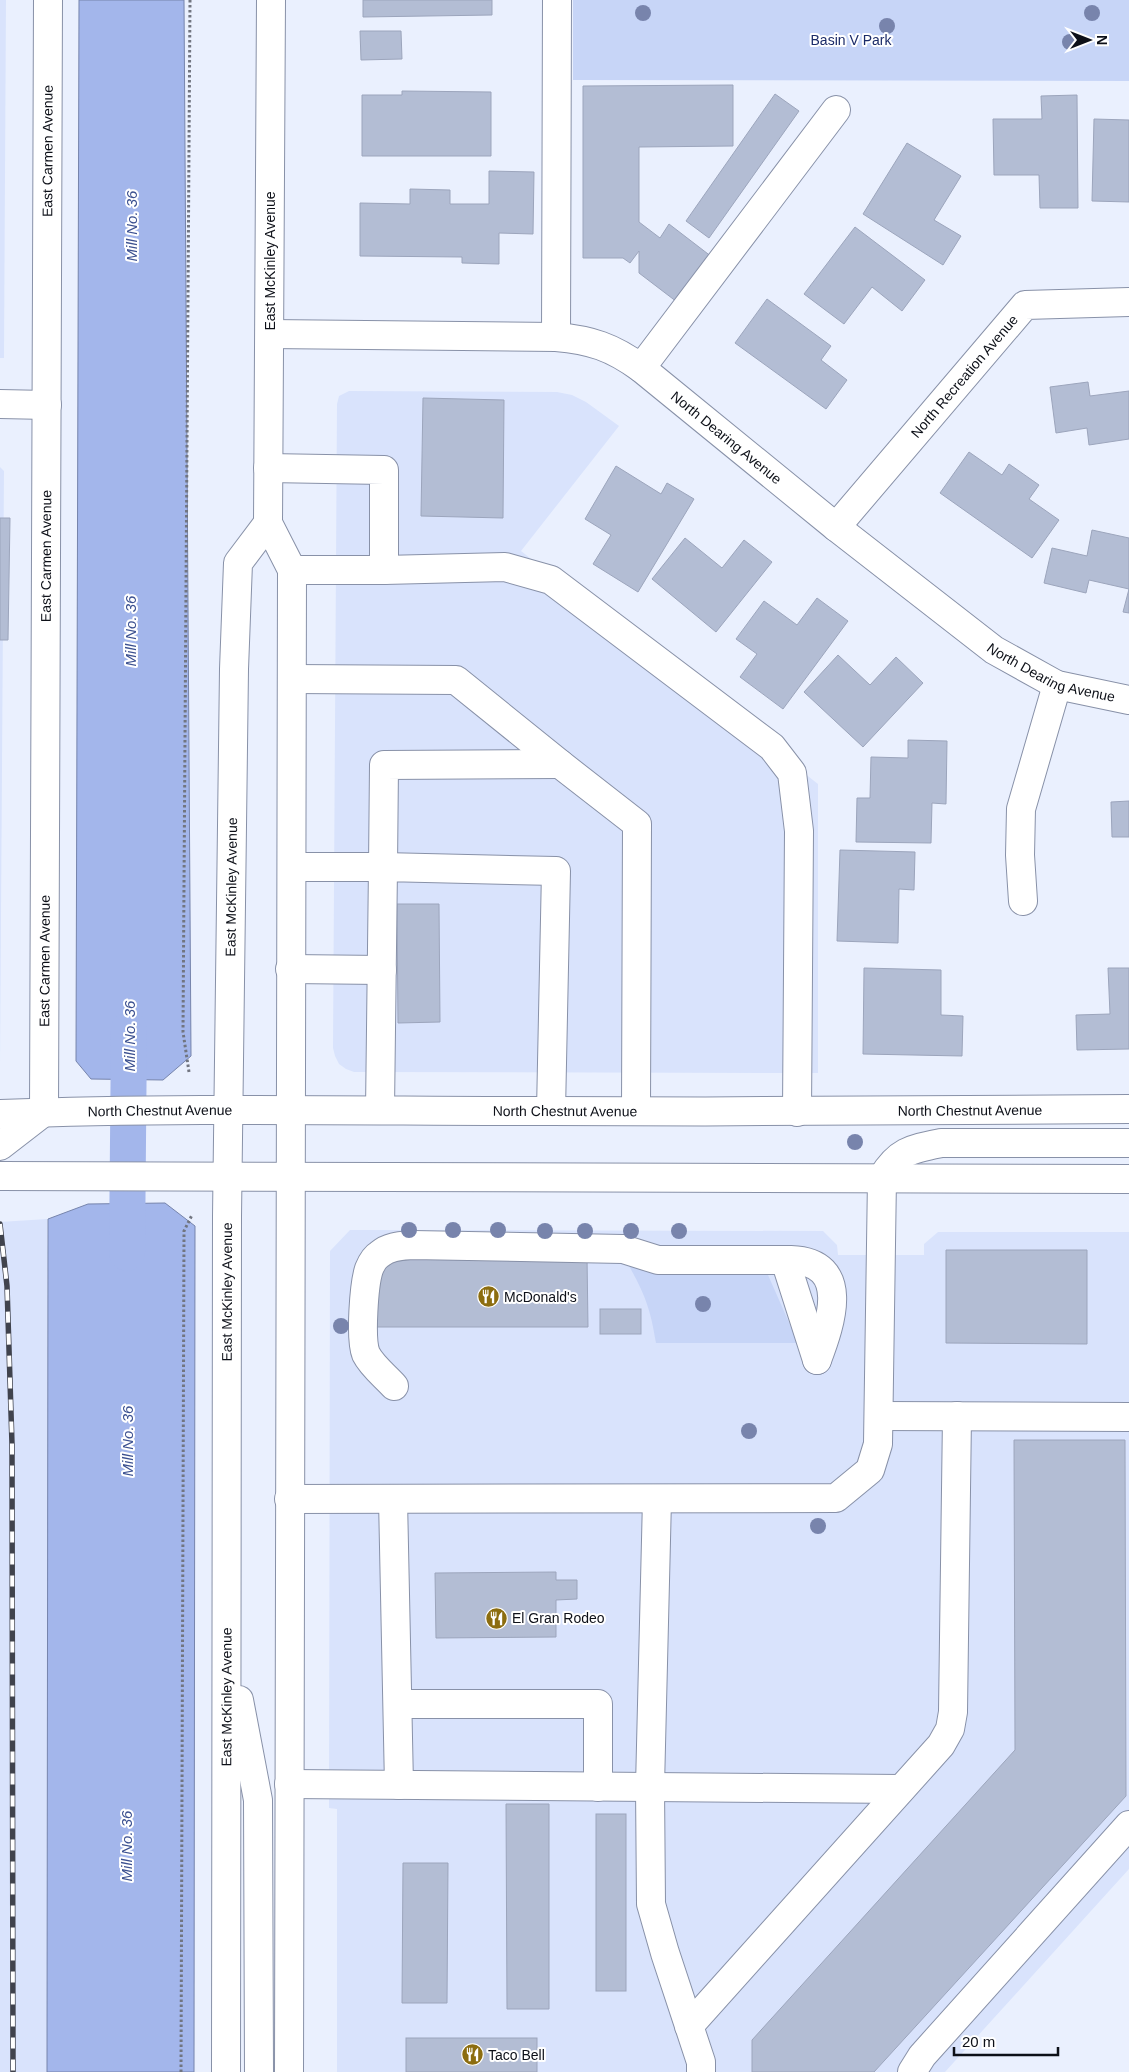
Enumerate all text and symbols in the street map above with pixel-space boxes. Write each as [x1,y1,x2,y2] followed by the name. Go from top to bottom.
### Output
[1064,15,1114,65] north arrow
[811,32,892,48] park label: Basin V Park
[1094,35,1110,45] text: N
[39,85,56,217] street label: East Carmen Avenue
[123,190,140,261] water label: Mill No. 36
[262,191,278,331] street label: East McKinley Avenue
[908,311,1021,441] street label: North Recreation Avenue
[668,388,785,487] street label: North Dearing Avenue
[38,490,54,622] street label: East Carmen Avenue
[122,595,139,666] water label: Mill No. 36
[984,640,1117,705] street label: North Dearing Avenue
[222,817,240,957] street label: East McKinley Avenue
[36,895,53,1027] street label: East Carmen Avenue
[121,1000,138,1071] water label: Mill No. 36
[87,1102,233,1119] street label: North Chestnut Avenue
[898,1102,1043,1119] street label: North Chestnut Avenue
[493,1103,638,1119] street label: North Chestnut Avenue
[219,1222,235,1362] street label: East McKinley Avenue
[476,1285,500,1309] restaurant icon: McDonald's
[504,1289,577,1305] place label: McDonald's
[119,1405,136,1476] water label: Mill No. 36
[484,1606,508,1630] restaurant icon: El Gran Rodeo
[512,1610,605,1626] place label: El Gran Rodeo
[218,1627,235,1767] street label: East McKinley Avenue
[118,1810,135,1881] water label: Mill No. 36
[954,2024,1058,2056] scale bar
[962,2033,995,2050] text: 20 m
[460,2043,484,2067] restaurant icon: Taco Bell
[488,2047,545,2063] place label: Taco Bell

